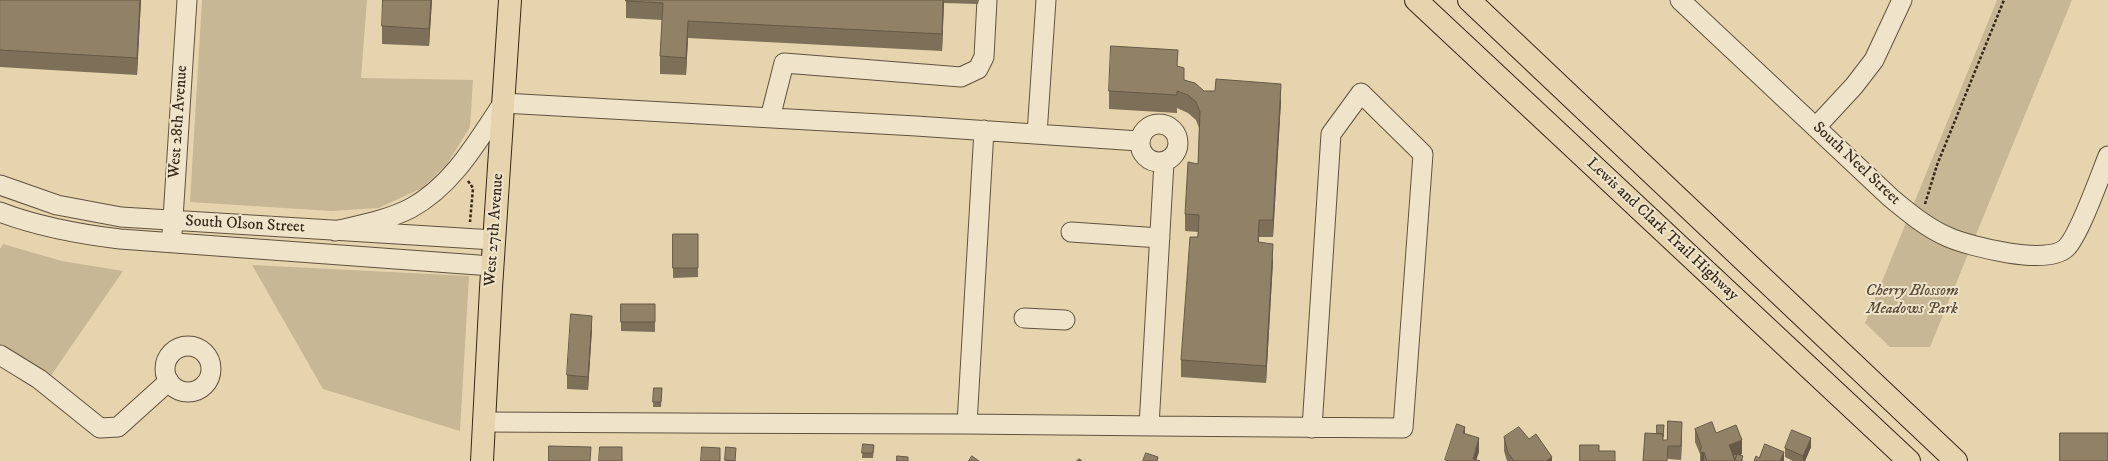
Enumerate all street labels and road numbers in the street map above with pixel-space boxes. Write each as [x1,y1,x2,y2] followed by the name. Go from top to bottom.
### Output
[165,65,193,179] street label: West 28th Avenue
[1808,118,1904,210] street label: South Neel Street
[1582,154,1742,306] street label: Lewis and Clark Trail Highway
[481,173,509,287] street label: West 27th Avenue
[185,212,305,238] street label: South Olson Street

